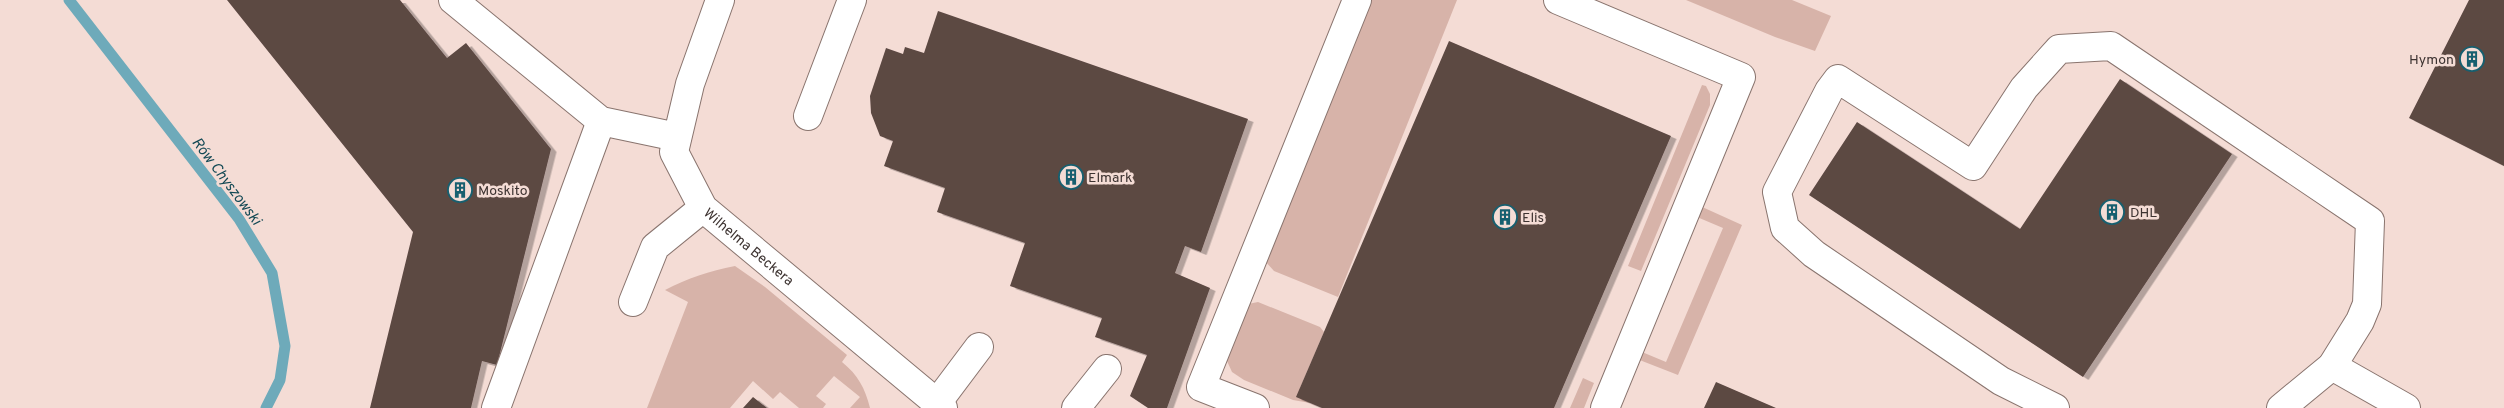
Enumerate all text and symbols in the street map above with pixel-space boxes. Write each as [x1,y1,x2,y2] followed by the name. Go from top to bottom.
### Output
[2459,46,2485,72] building icon: Hymon
[2409,52,2454,69] place label: Hymon
[187,134,266,231] water label: Rów Chyszowski
[1058,164,1084,190] building icon: Elmark
[1088,170,1132,187] place label: Elmark
[447,177,473,203] building icon: Moskito
[478,183,528,200] place label: Moskito
[2099,199,2125,225] building icon: DHL
[1492,204,1518,230] building icon: Elis
[699,205,797,290] street label: Wilhelma Beckera
[2130,205,2157,222] place label: DHL
[1522,210,1544,227] place label: Elis

